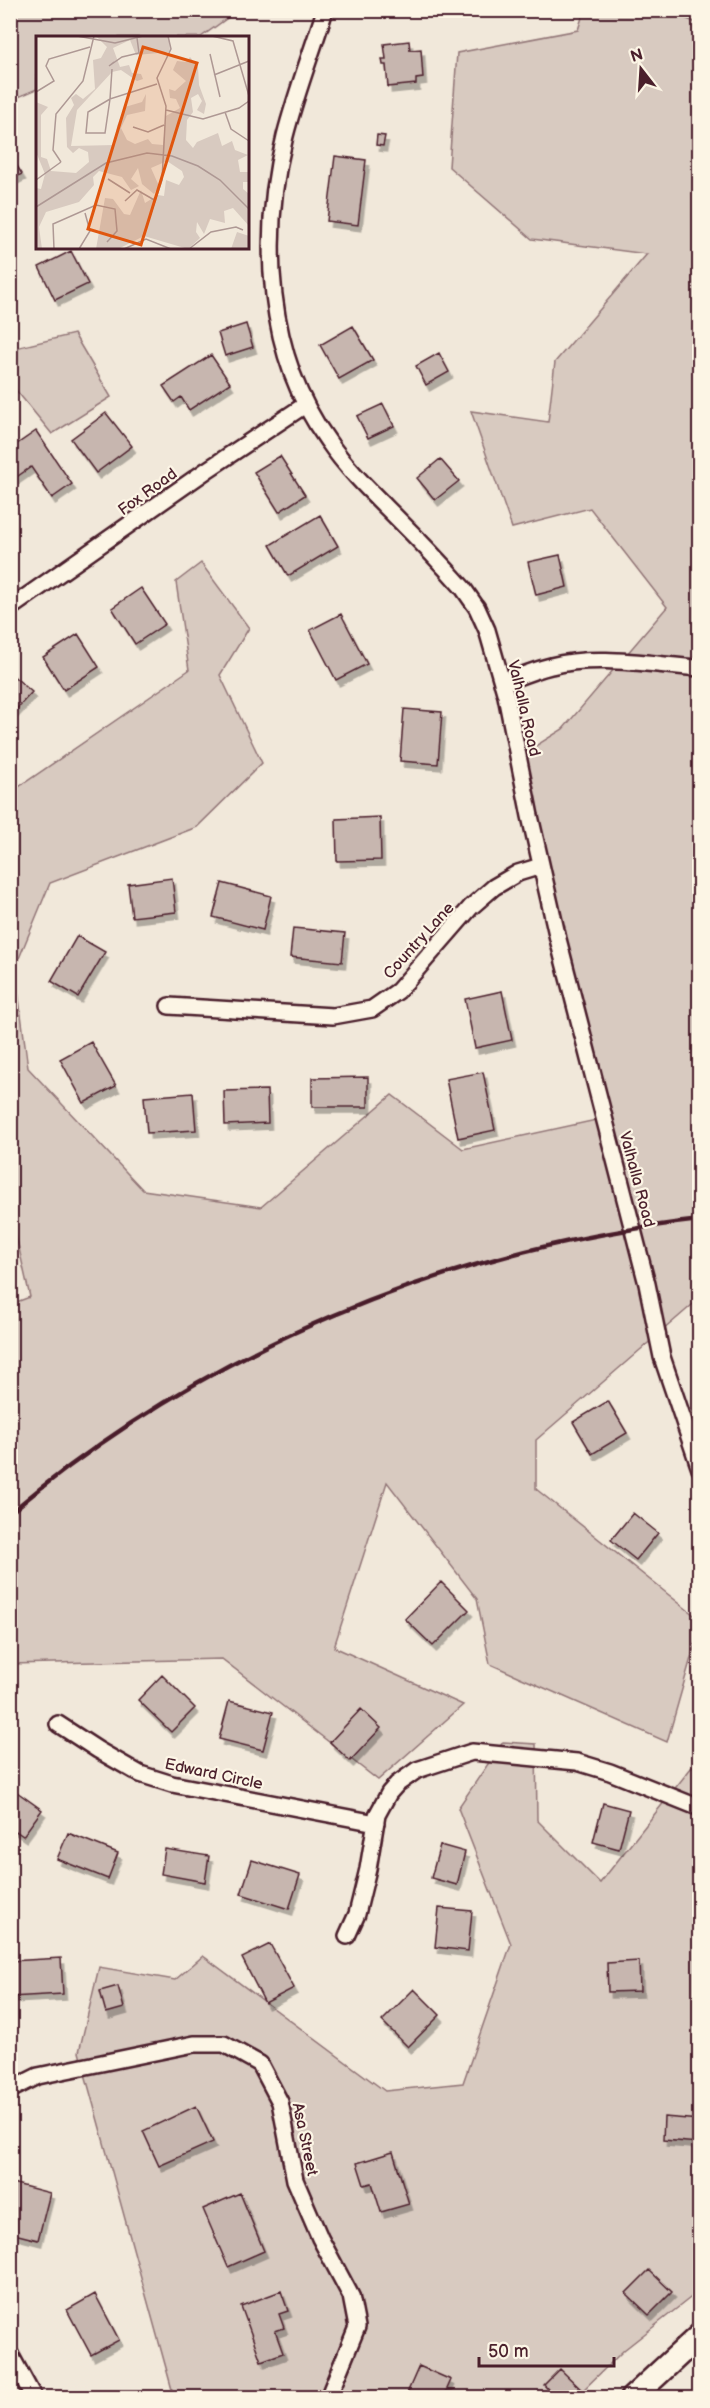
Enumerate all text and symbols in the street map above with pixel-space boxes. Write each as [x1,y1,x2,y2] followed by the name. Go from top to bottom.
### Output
[36,36,249,249] inset map
[611,39,671,99] north arrow
[629,45,646,67] text: N
[115,465,181,520] street label: Fox Road
[503,658,544,758] street label: Valhalla Road
[380,898,459,983] street label: Country Lane
[615,1129,658,1229] street label: Valhalla Road
[163,1755,265,1794] street label: Edward Circle
[288,2101,322,2178] street label: Asa Street
[479,2330,614,2368] scale bar
[488,2341,529,2362] text: 50 m

